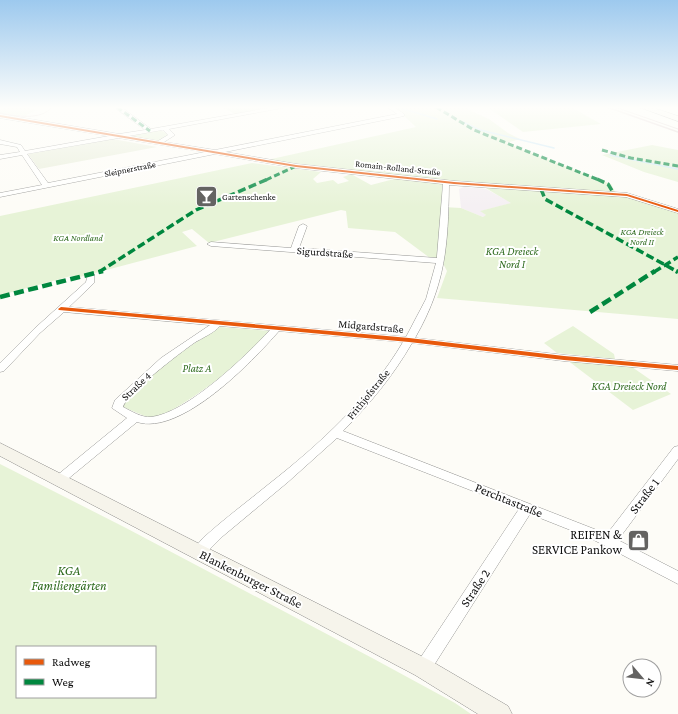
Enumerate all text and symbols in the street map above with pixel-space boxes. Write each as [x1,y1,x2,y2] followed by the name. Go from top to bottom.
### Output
[103,159,157,179] street label: Sleipnerstraße
[355,159,441,177] street label: Romain-Rolland-Straße
[193,184,219,210] bar icon: Gartenschenke
[222,192,276,202] place label: Gartenschenke
[621,227,664,247] park label: KGA Dreieck Nord II
[53,233,104,243] park label: KGA Nordland
[296,244,354,261] street label: Sigurdstraße
[486,245,539,270] park label: KGA Dreieck Nord I
[338,317,404,336] street label: Midgardstraße
[182,362,212,374] park label: Platz A
[344,366,393,422] street label: Frithjofstraße
[119,369,154,403] street label: Straße 4
[591,380,667,392] park label: KGA Dreieck Nord
[626,475,662,517] street label: Straße 1
[473,480,545,520] street label: Perchtastraße
[532,527,623,557] place label: REIFEN & SERVICE Pankow
[625,528,651,554] shop icon: REIFEN & SERVICE Pankow
[197,547,305,611] street label: Blankenburger Straße
[31,563,107,593] park label: KGA Familiengärten
[457,566,493,610] street label: Straße 2
[16,646,156,698] legend
[52,655,90,669] text: Radweg
[622,658,662,698] north arrow
[52,675,74,689] text: Weg
[644,677,658,689] text: N

